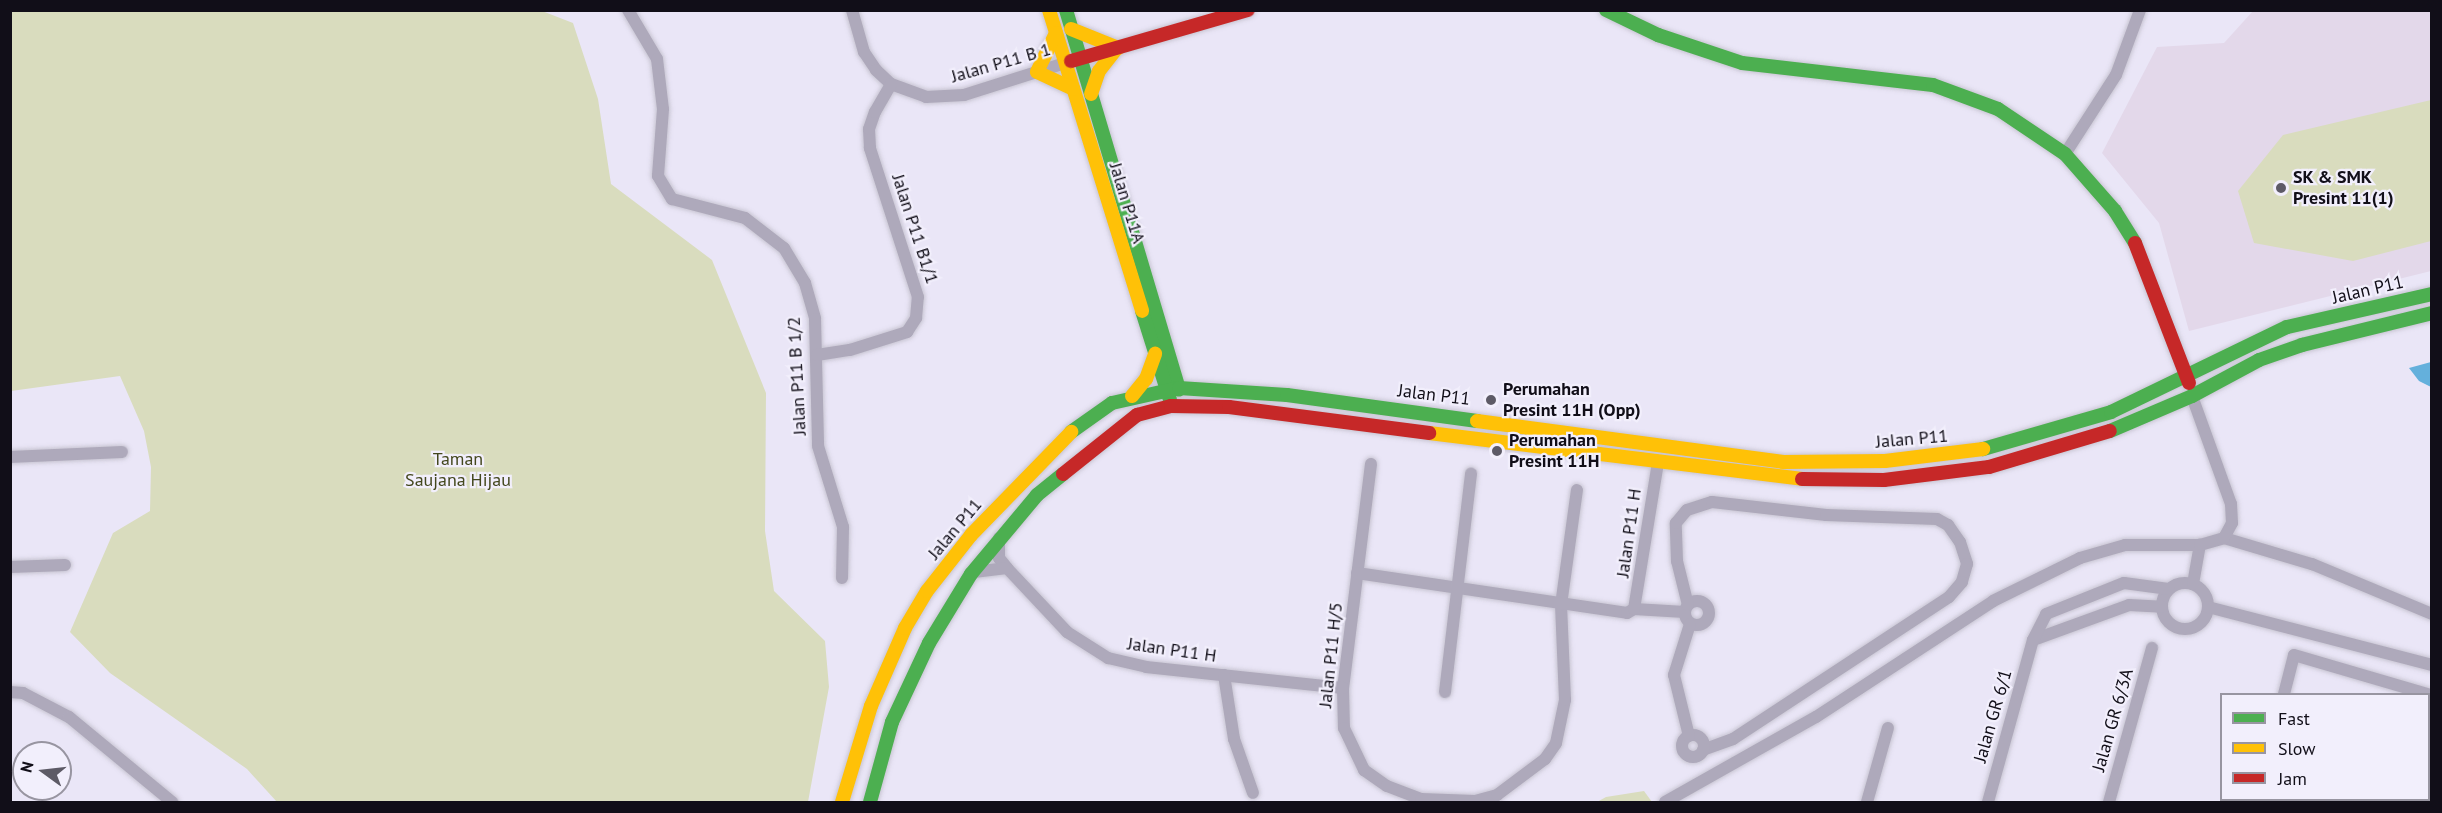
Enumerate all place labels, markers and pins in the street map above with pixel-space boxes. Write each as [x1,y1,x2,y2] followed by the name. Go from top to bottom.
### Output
[2293,167,2394,210] place label: SK & SMK Presint 11(1)
[2274,181,2288,195] marker: SK & SMK Presint 11(1)
[1503,379,1641,422] place label: Perumahan Presint 11H (Opp)
[1484,393,1498,407] marker: Perumahan Presint 11H (Opp)
[1509,430,1599,472] place label: Perumahan Presint 11H
[1490,444,1504,458] marker: Perumahan Presint 11H

